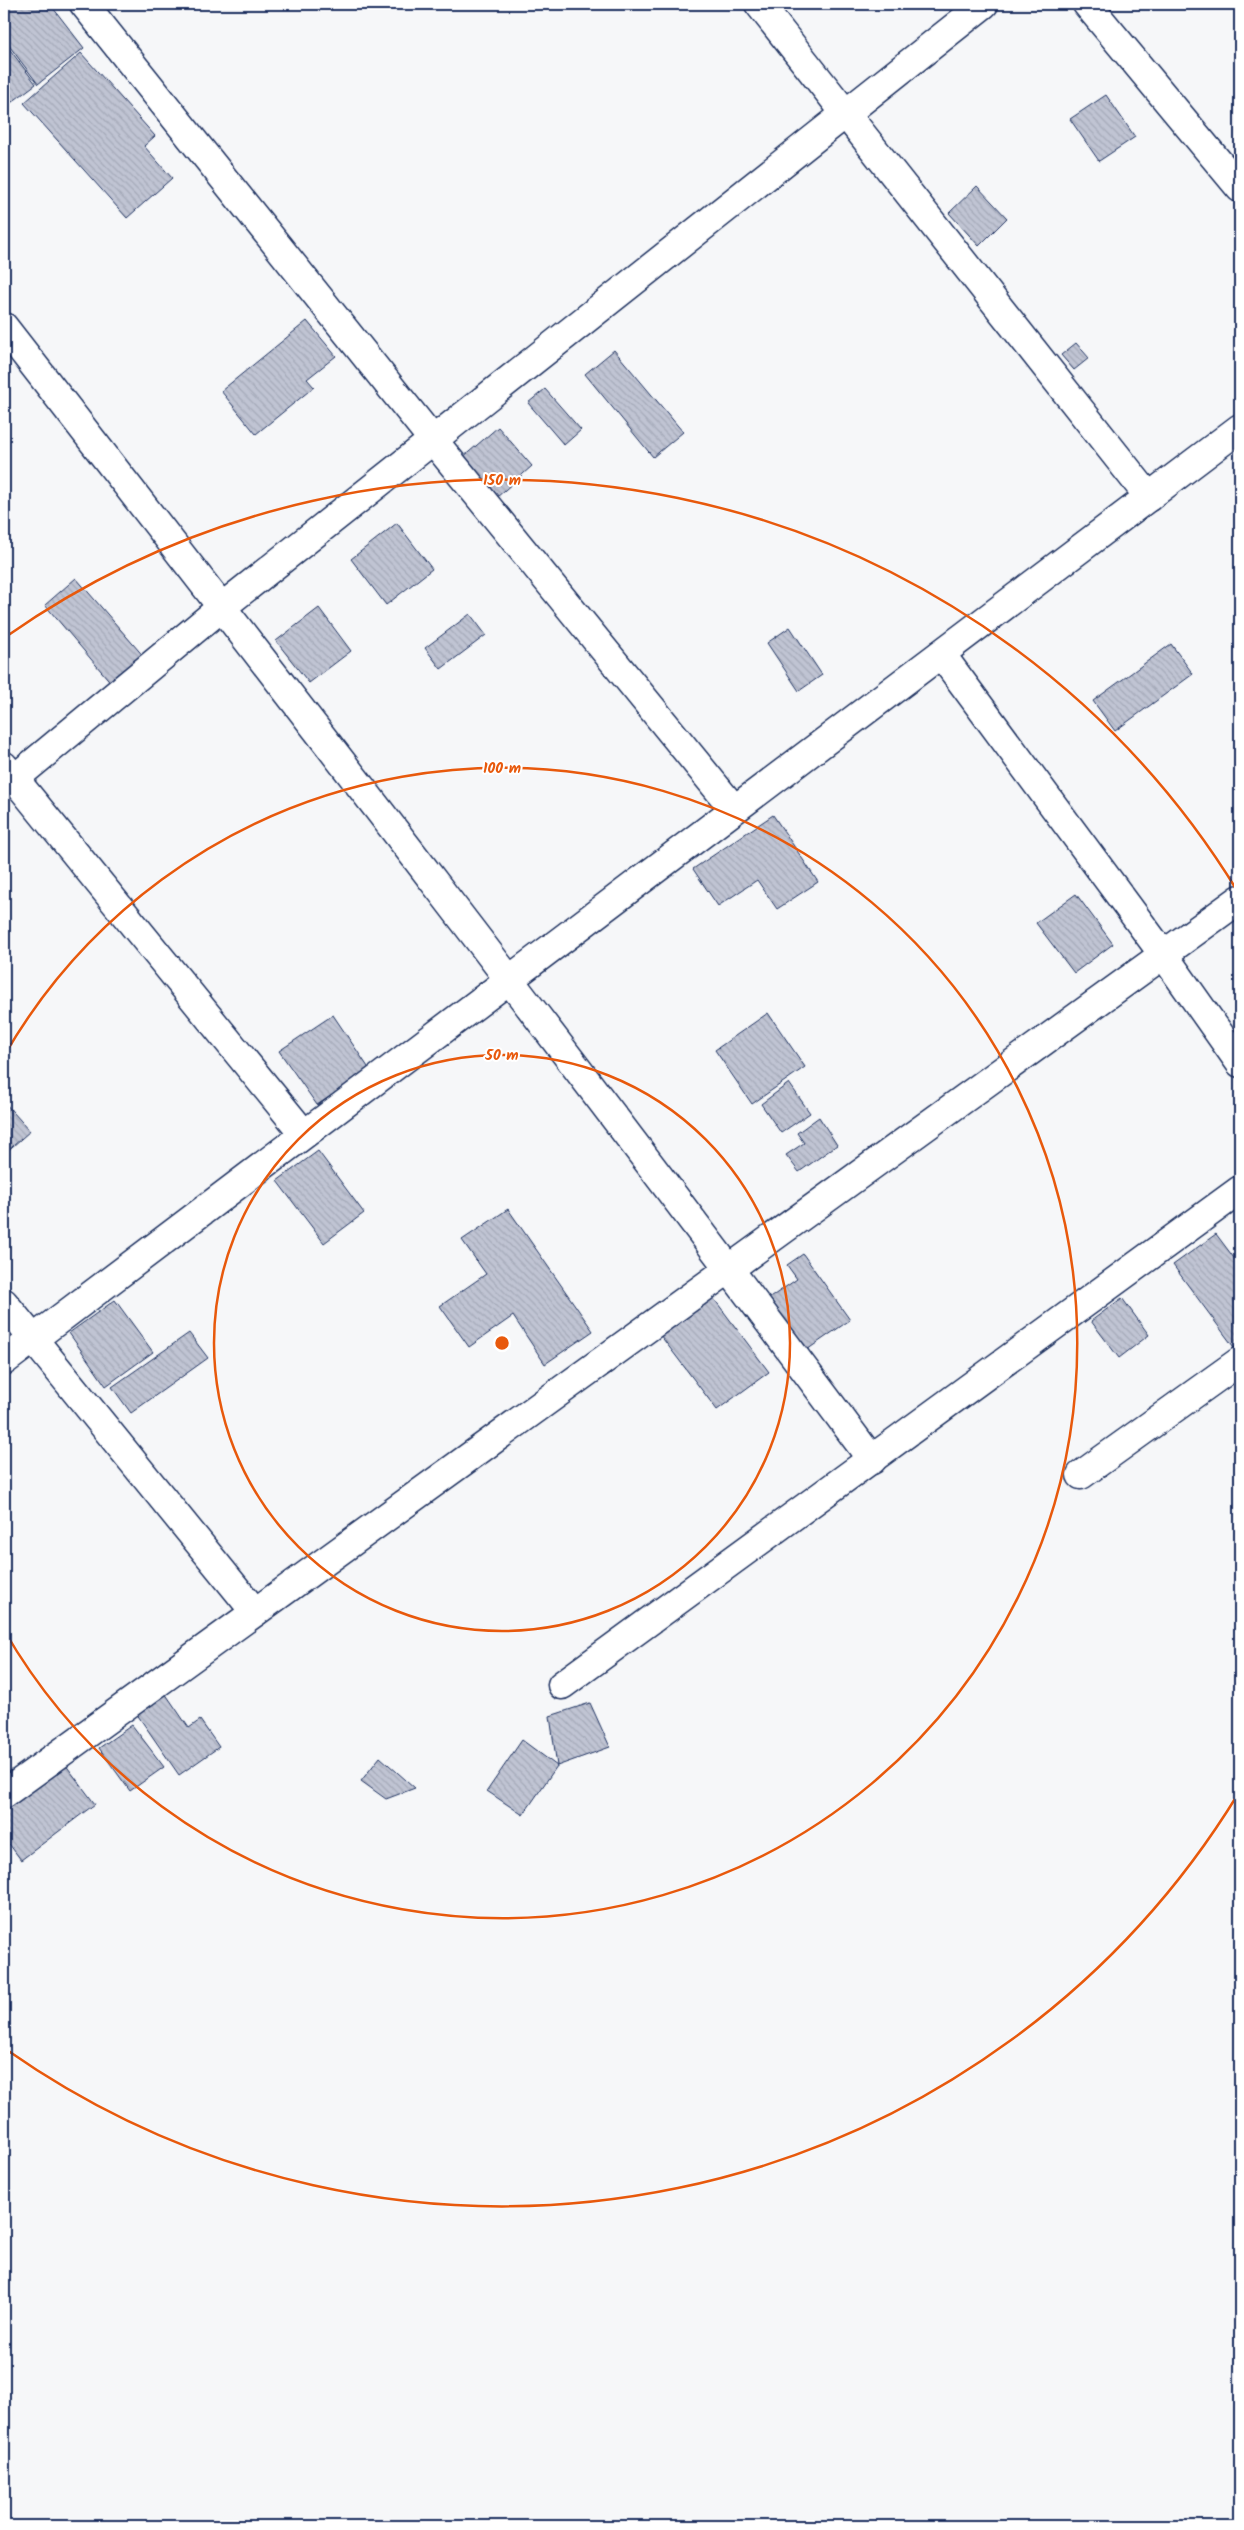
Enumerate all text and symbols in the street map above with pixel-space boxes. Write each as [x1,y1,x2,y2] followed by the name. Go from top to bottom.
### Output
[483,469,521,493] text: 150 m
[483,757,521,781] text: 100 m
[484,1044,519,1068] text: 50 m
[493,1334,511,1352] centre of rings

